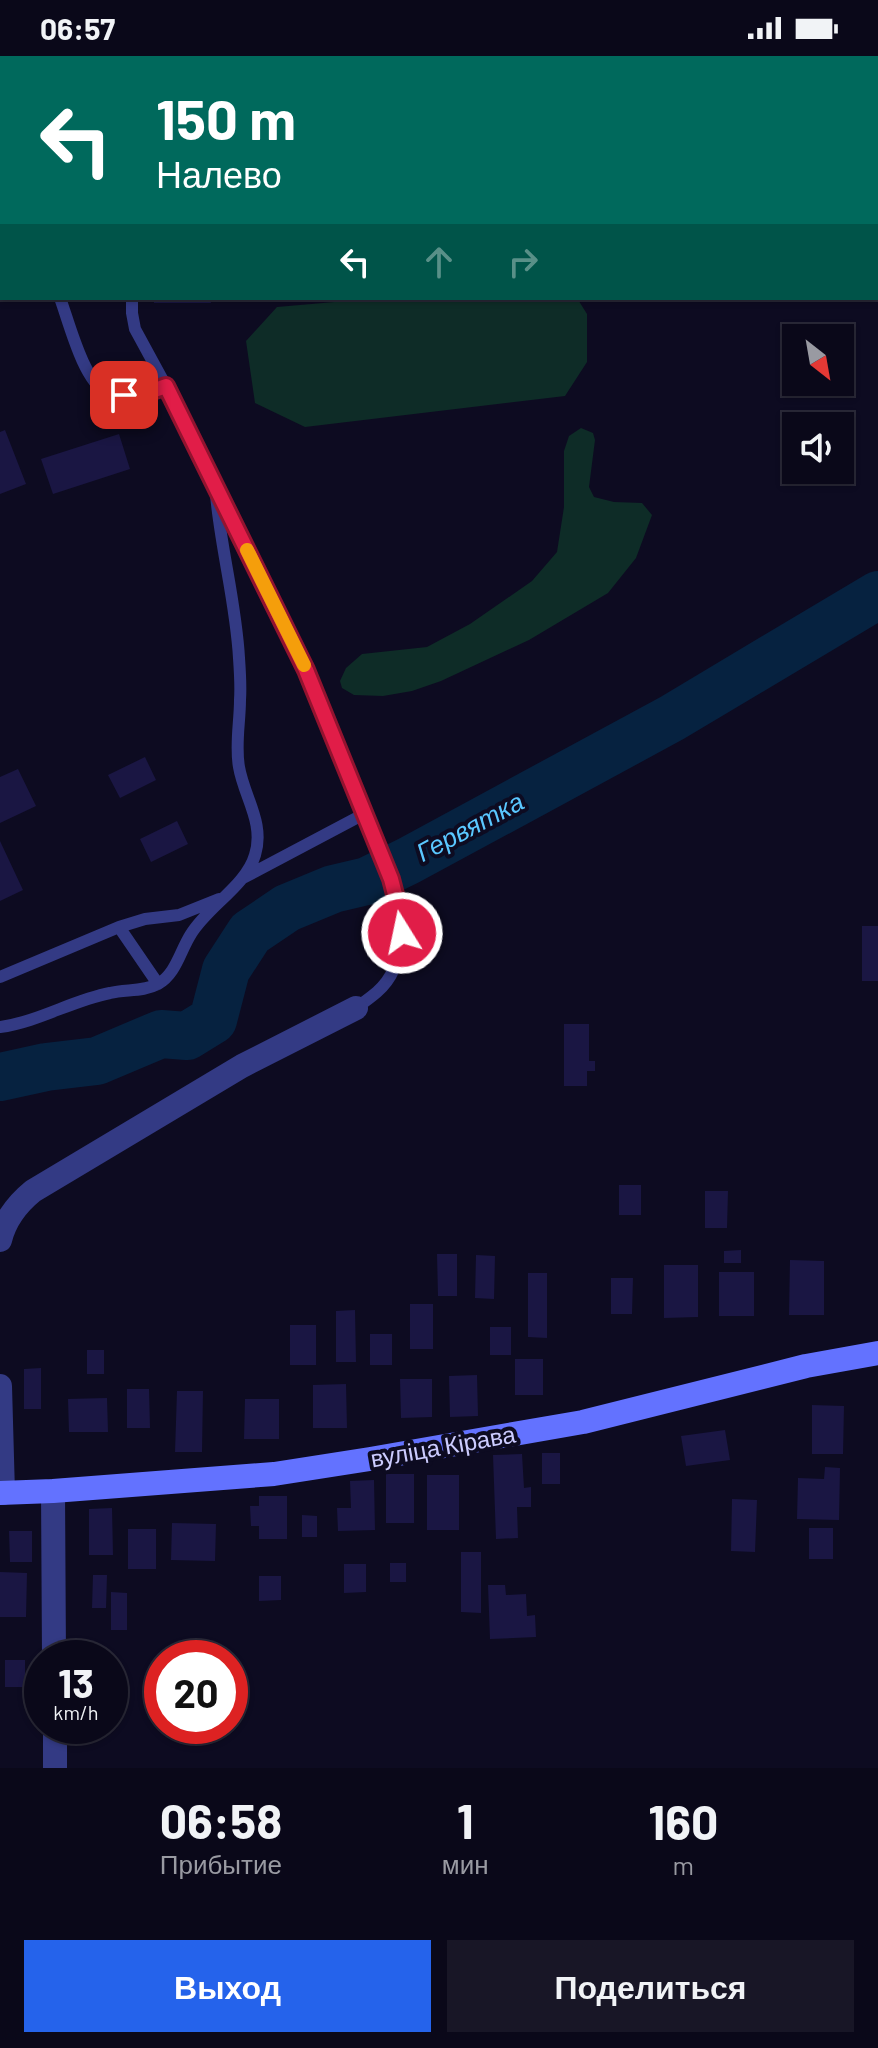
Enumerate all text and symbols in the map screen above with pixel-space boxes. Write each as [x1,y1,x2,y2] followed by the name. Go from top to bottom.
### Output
[40,10,115,46] text: 06:57
[156,84,296,151] text: 150 m
[24,88,128,192] icon: left
[156,152,282,195] text: Налево
[333,240,377,284] icon: left
[417,240,461,284] icon: ahead
[501,240,545,284] icon: right
[782,324,854,396] north arrow
[782,324,854,484] map controls
[90,361,158,429] pin
[102,373,146,417] icon: arrive
[782,412,854,484] button: sound
[410,784,528,867] water label: Гервятка
[360,891,444,975] position arrow
[368,1418,518,1473] street label: вуліца Кірава
[144,1640,248,1744] speed limit sign: 20
[58,1658,94,1706] text: 13
[53,1700,99,1724] text: km/h
[160,1791,282,1849] text: 06:58
[457,1791,474,1849] text: 1
[648,1792,718,1850] text: 160
[160,1848,282,1879] text: Прибытие
[442,1848,489,1879] text: мин
[673,1849,694,1880] text: m
[24,1940,431,2032] button: Выход
[447,1940,854,2032] button: Поделиться

